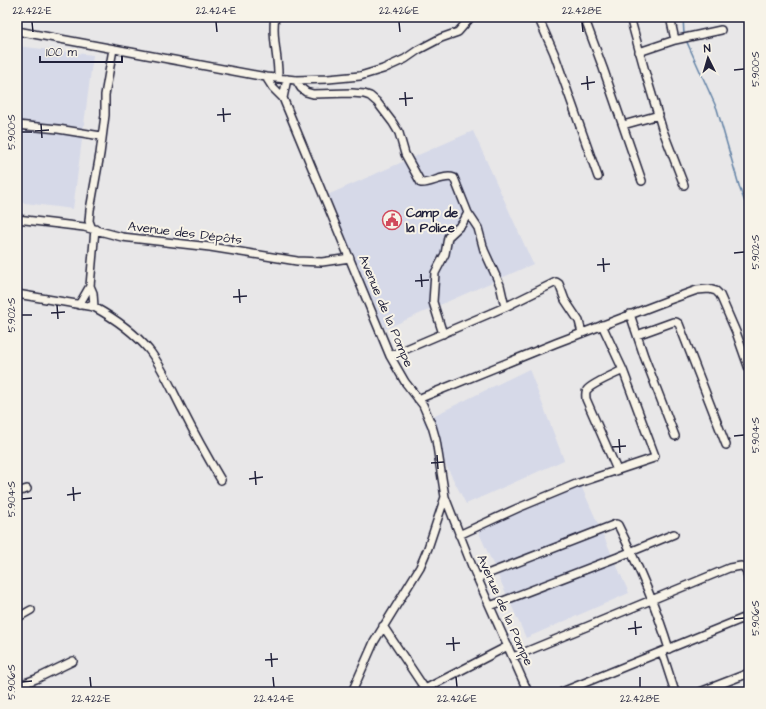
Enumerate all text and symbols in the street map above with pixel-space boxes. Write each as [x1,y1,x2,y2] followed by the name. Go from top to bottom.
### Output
[12,4,52,18] text: 22.422°E
[196,4,236,18] text: 22.424°E
[379,4,419,18] text: 22.426°E
[562,4,602,18] text: 22.428°E
[40,38,122,64] scale bar
[688,38,728,78] north arrow
[703,41,711,56] text: N
[46,44,77,61] text: 100 m
[749,51,763,87] text: 5.900°S
[5,114,19,150] text: 5.900°S
[406,204,458,237] place label: Camp de la Police
[381,209,403,231] public building icon: Camp de la Police
[127,217,243,249] street label: Avenue des Dépôts
[749,234,763,269] text: 5.902°S
[354,252,418,370] street label: Avenue de la Pompe
[5,297,19,332] text: 5.902°S
[749,416,763,453] text: 5.904°S
[5,480,19,517] text: 5.904°S
[472,551,538,669] street label: Avenue de la Pompe
[749,600,763,636] text: 5.906°S
[5,664,19,700] text: 5.906°S
[71,692,111,706] text: 22.422°E
[254,692,294,706] text: 22.424°E
[437,692,477,706] text: 22.426°E
[620,692,660,706] text: 22.428°E

